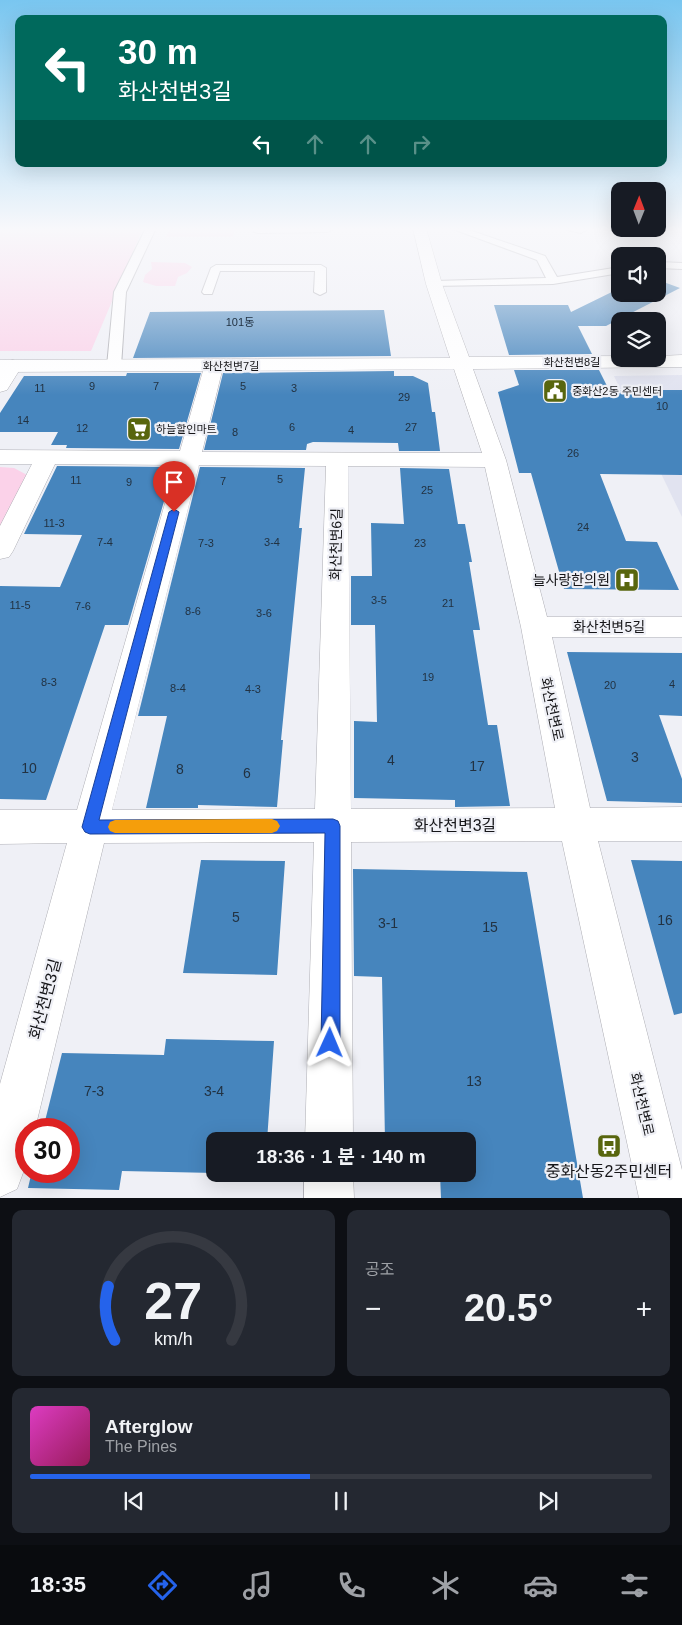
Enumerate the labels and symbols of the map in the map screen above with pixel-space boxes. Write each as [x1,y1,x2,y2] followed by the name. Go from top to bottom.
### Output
[611,182,666,238] north arrow
[226,316,254,328] house number: 101동
[544,356,600,368] street label: 화산천변8길
[203,360,259,372] street label: 화산천변7길
[542,378,568,404] public building icon: 중화산2동 주민센터
[89,380,95,392] house number: 9
[153,380,159,392] house number: 7
[240,380,246,392] house number: 5
[34,382,46,394] house number: 11
[291,382,297,394] house number: 3
[572,385,662,397] place label: 중화산2동 주민센터
[398,391,410,403] house number: 29
[656,400,668,412] house number: 10
[17,414,29,426] house number: 14
[126,416,152,442] supermarket icon: 하늘할인마트
[289,421,295,433] house number: 6
[405,421,417,433] house number: 27
[76,422,88,434] house number: 12
[156,423,217,435] place label: 하늘할인마트
[348,424,354,436] house number: 4
[232,426,238,438] house number: 8
[567,447,579,459] house number: 26
[153,461,195,512] pin
[277,473,283,485] house number: 5
[70,474,82,486] house number: 11
[220,475,226,487] house number: 7
[126,476,132,488] house number: 9
[421,484,433,496] house number: 25
[327,508,345,580] street label: 화산천변6길
[43,517,65,529] house number: 11-3
[577,521,589,533] house number: 24
[97,536,113,548] house number: 7-4
[264,536,280,548] house number: 3-4
[198,537,214,549] house number: 7-3
[414,537,426,549] house number: 23
[614,567,640,593] hospital icon: 늘사랑한의원
[533,572,610,588] place label: 늘사랑한의원
[371,594,387,606] house number: 3-5
[442,597,454,609] house number: 21
[9,599,31,611] house number: 11-5
[75,600,91,612] house number: 7-6
[185,605,201,617] house number: 8-6
[256,607,272,619] house number: 3-6
[573,619,645,635] street label: 화산천변5길
[422,671,434,683] house number: 19
[41,676,57,688] house number: 8-3
[537,676,567,742] street label: 화산천변로
[669,678,675,690] house number: 4
[604,679,616,691] house number: 20
[170,682,186,694] house number: 8-4
[245,683,261,695] house number: 4-3
[631,749,639,765] house number: 3
[387,752,395,768] house number: 4
[469,758,485,774] house number: 17
[21,760,37,776] house number: 10
[176,761,184,777] house number: 8
[243,765,251,781] house number: 6
[414,817,496,834] street label: 화산천변3길
[232,909,240,925] house number: 5
[657,912,673,928] house number: 16
[378,915,398,931] house number: 3-1
[482,919,498,935] house number: 15
[26,957,64,1041] street label: 화산천변3길
[303,1016,355,1068] position arrow
[627,1071,657,1137] street label: 화산천변로
[466,1073,482,1089] house number: 13
[84,1083,104,1099] house number: 7-3
[204,1083,224,1099] house number: 3-4
[15,1118,80,1183] speed limit sign: 30
[596,1133,622,1159] bus stop icon: 중화산동2주민센터
[546,1163,672,1180] place label: 중화산동2주민센터

